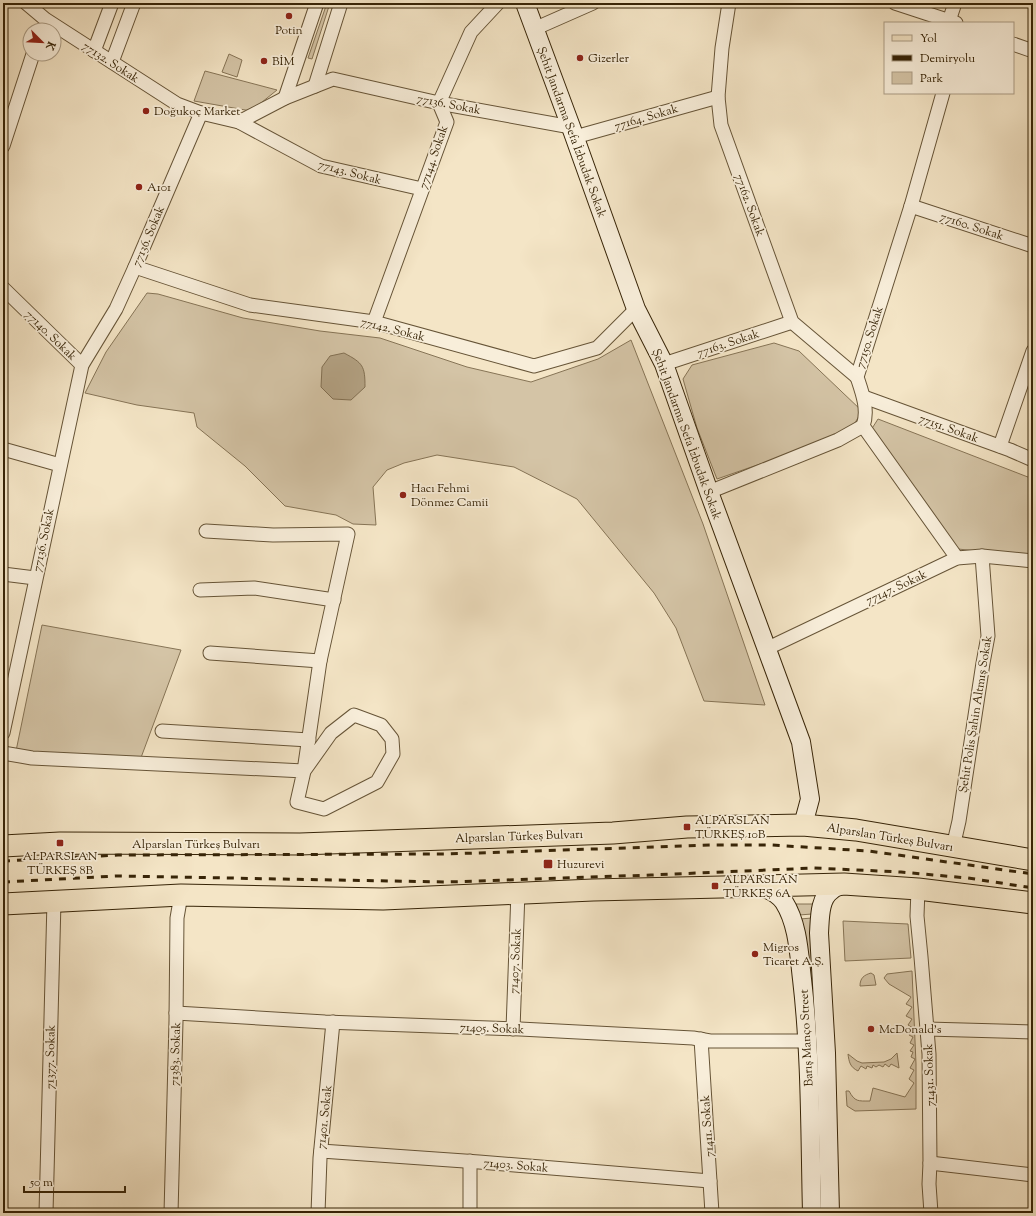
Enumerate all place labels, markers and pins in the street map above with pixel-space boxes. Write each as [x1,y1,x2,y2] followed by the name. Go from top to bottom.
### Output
[284,11,294,21] marker: Potin
[275,22,303,40] place label: Potin
[588,50,630,68] place label: Gizerler
[272,53,295,71] place label: BİM
[575,53,585,63] marker: Gizerler
[259,56,269,66] marker: BİM
[154,103,240,121] place label: Doğukoç Market
[141,106,151,116] marker: Doğukoç Market
[147,179,171,197] place label: A101
[134,182,144,192] marker: A101
[411,480,489,512] place label: Hacı Fehmi Dönmez Camii
[398,490,408,500] marker: Hacı Fehmi Dönmez Camii
[695,812,770,844] place label: ALPARSLAN TÜRKEŞ 10B
[682,822,692,832] marker: ALPARSLAN TÜRKEŞ 10B
[55,838,65,848] marker: ALPARSLAN TÜRKEŞ 8B
[23,848,98,880] place label: ALPARSLAN TÜRKEŞ 8B
[557,856,605,874] place label: Huzurevi
[542,858,554,870] marker: Huzurevi
[723,871,798,903] place label: ALPARSLAN TÜRKEŞ 6A
[710,881,720,891] marker: ALPARSLAN TÜRKEŞ 6A
[763,939,824,971] place label: Migros Ticaret A.Ş.
[750,949,760,959] marker: Migros Ticaret A.Ş.
[879,1021,942,1039] place label: McDonald's
[866,1024,876,1034] marker: McDonald's

